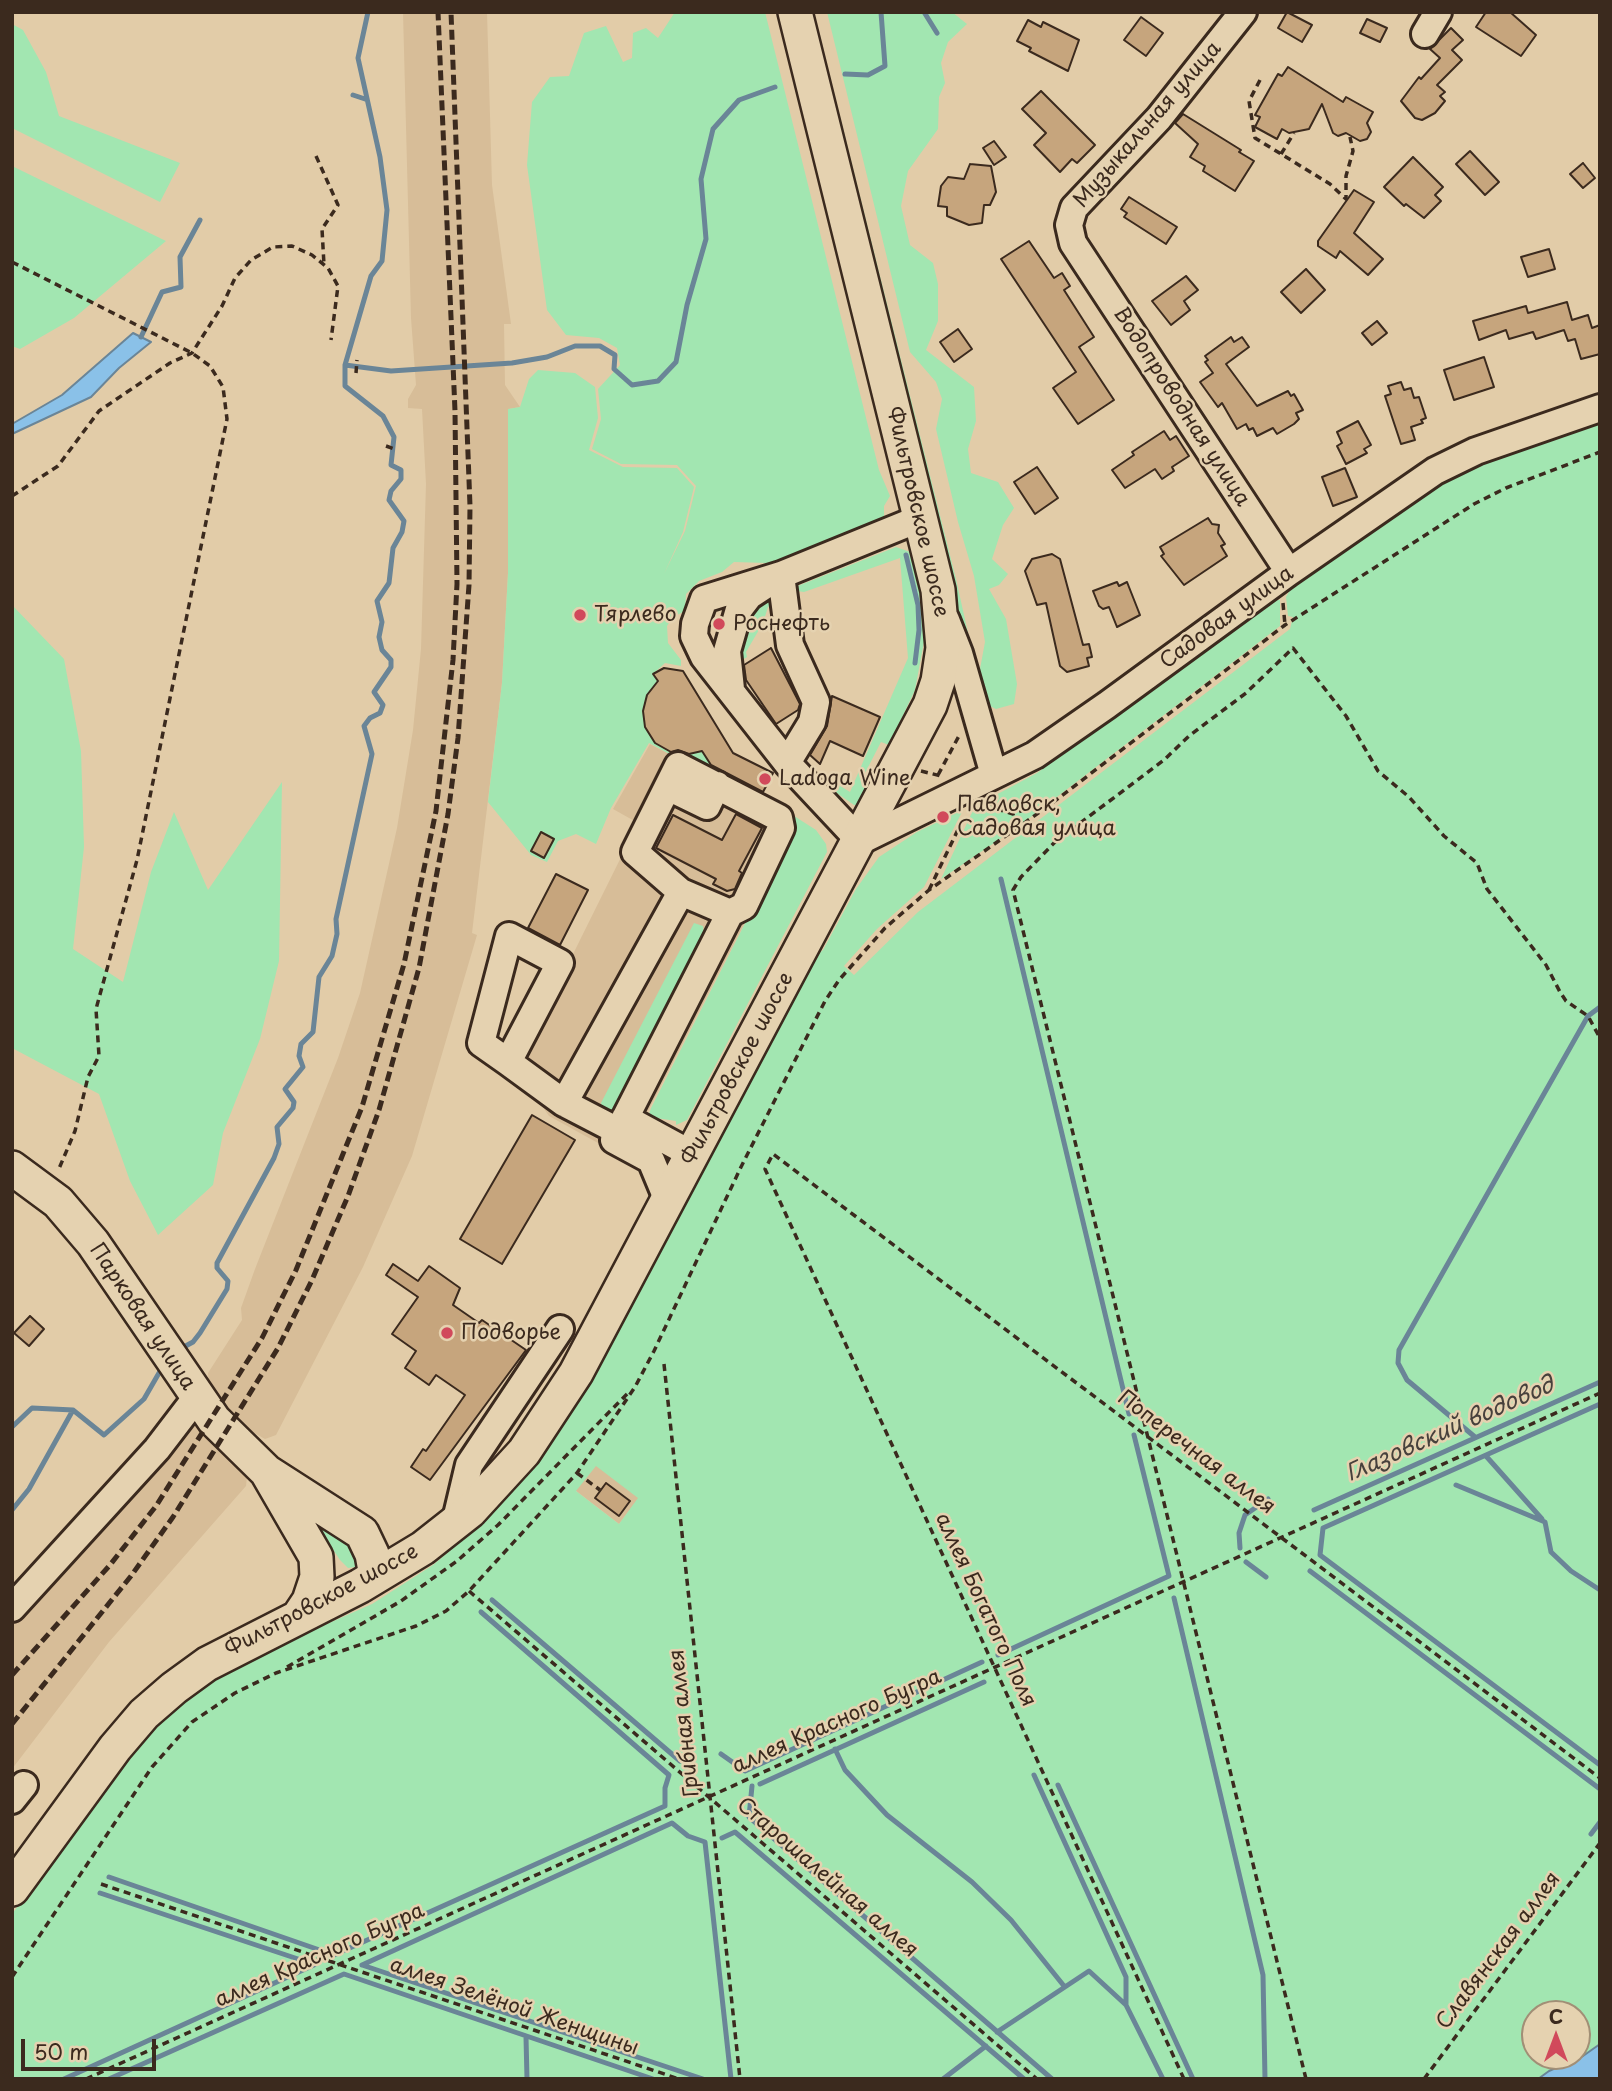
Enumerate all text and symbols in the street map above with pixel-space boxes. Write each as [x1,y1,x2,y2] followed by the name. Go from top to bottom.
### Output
[1069,37,1227,213] street label: Музыкальная улица
[1107,303,1255,511] street label: Водопроводная улица
[881,404,953,620] street label: Фильтровское шоссе
[1155,561,1299,675] street label: Садовая улица
[594,602,677,628] place label: Тярлево
[572,607,588,623] marker: Тярлево
[733,611,830,637] place label: Роснефть
[711,616,727,632] marker: Роснефть
[779,766,911,792] place label: Ladoga Wine
[757,771,773,787] marker: Ladoga Wine
[957,792,1116,842] place label: Павловск, Садовая улица
[935,809,951,825] marker: Павловск, Садовая улица
[676,968,800,1170] street label: Фильтровское шоссе
[84,1239,200,1395] street label: Парковая улица
[461,1320,561,1346] place label: Подворье
[439,1325,455,1341] marker: Подворье
[1341,1372,1559,1488] water label: Глазовский водовод
[1112,1386,1280,1520] street label: Поперечная аллея
[929,1509,1041,1711] street label: аллея Богатого Поля
[221,1539,423,1663] street label: Фильтровское шоссе
[665,1648,705,1798] street label: Грибная аллея
[728,1664,946,1780] street label: аллея Красного Бугра
[731,1793,923,1963] street label: Старошалейная аллея
[1432,1867,1566,2035] street label: Славянская аллея
[211,1898,429,2014] street label: аллея Красного Бугра
[386,1953,642,2061] street label: аллея Зелёной Женщины
[1521,2000,1591,2070] north arrow
[24,2024,159,2068] scale bar
[34,2035,88,2067] text: 50 m

